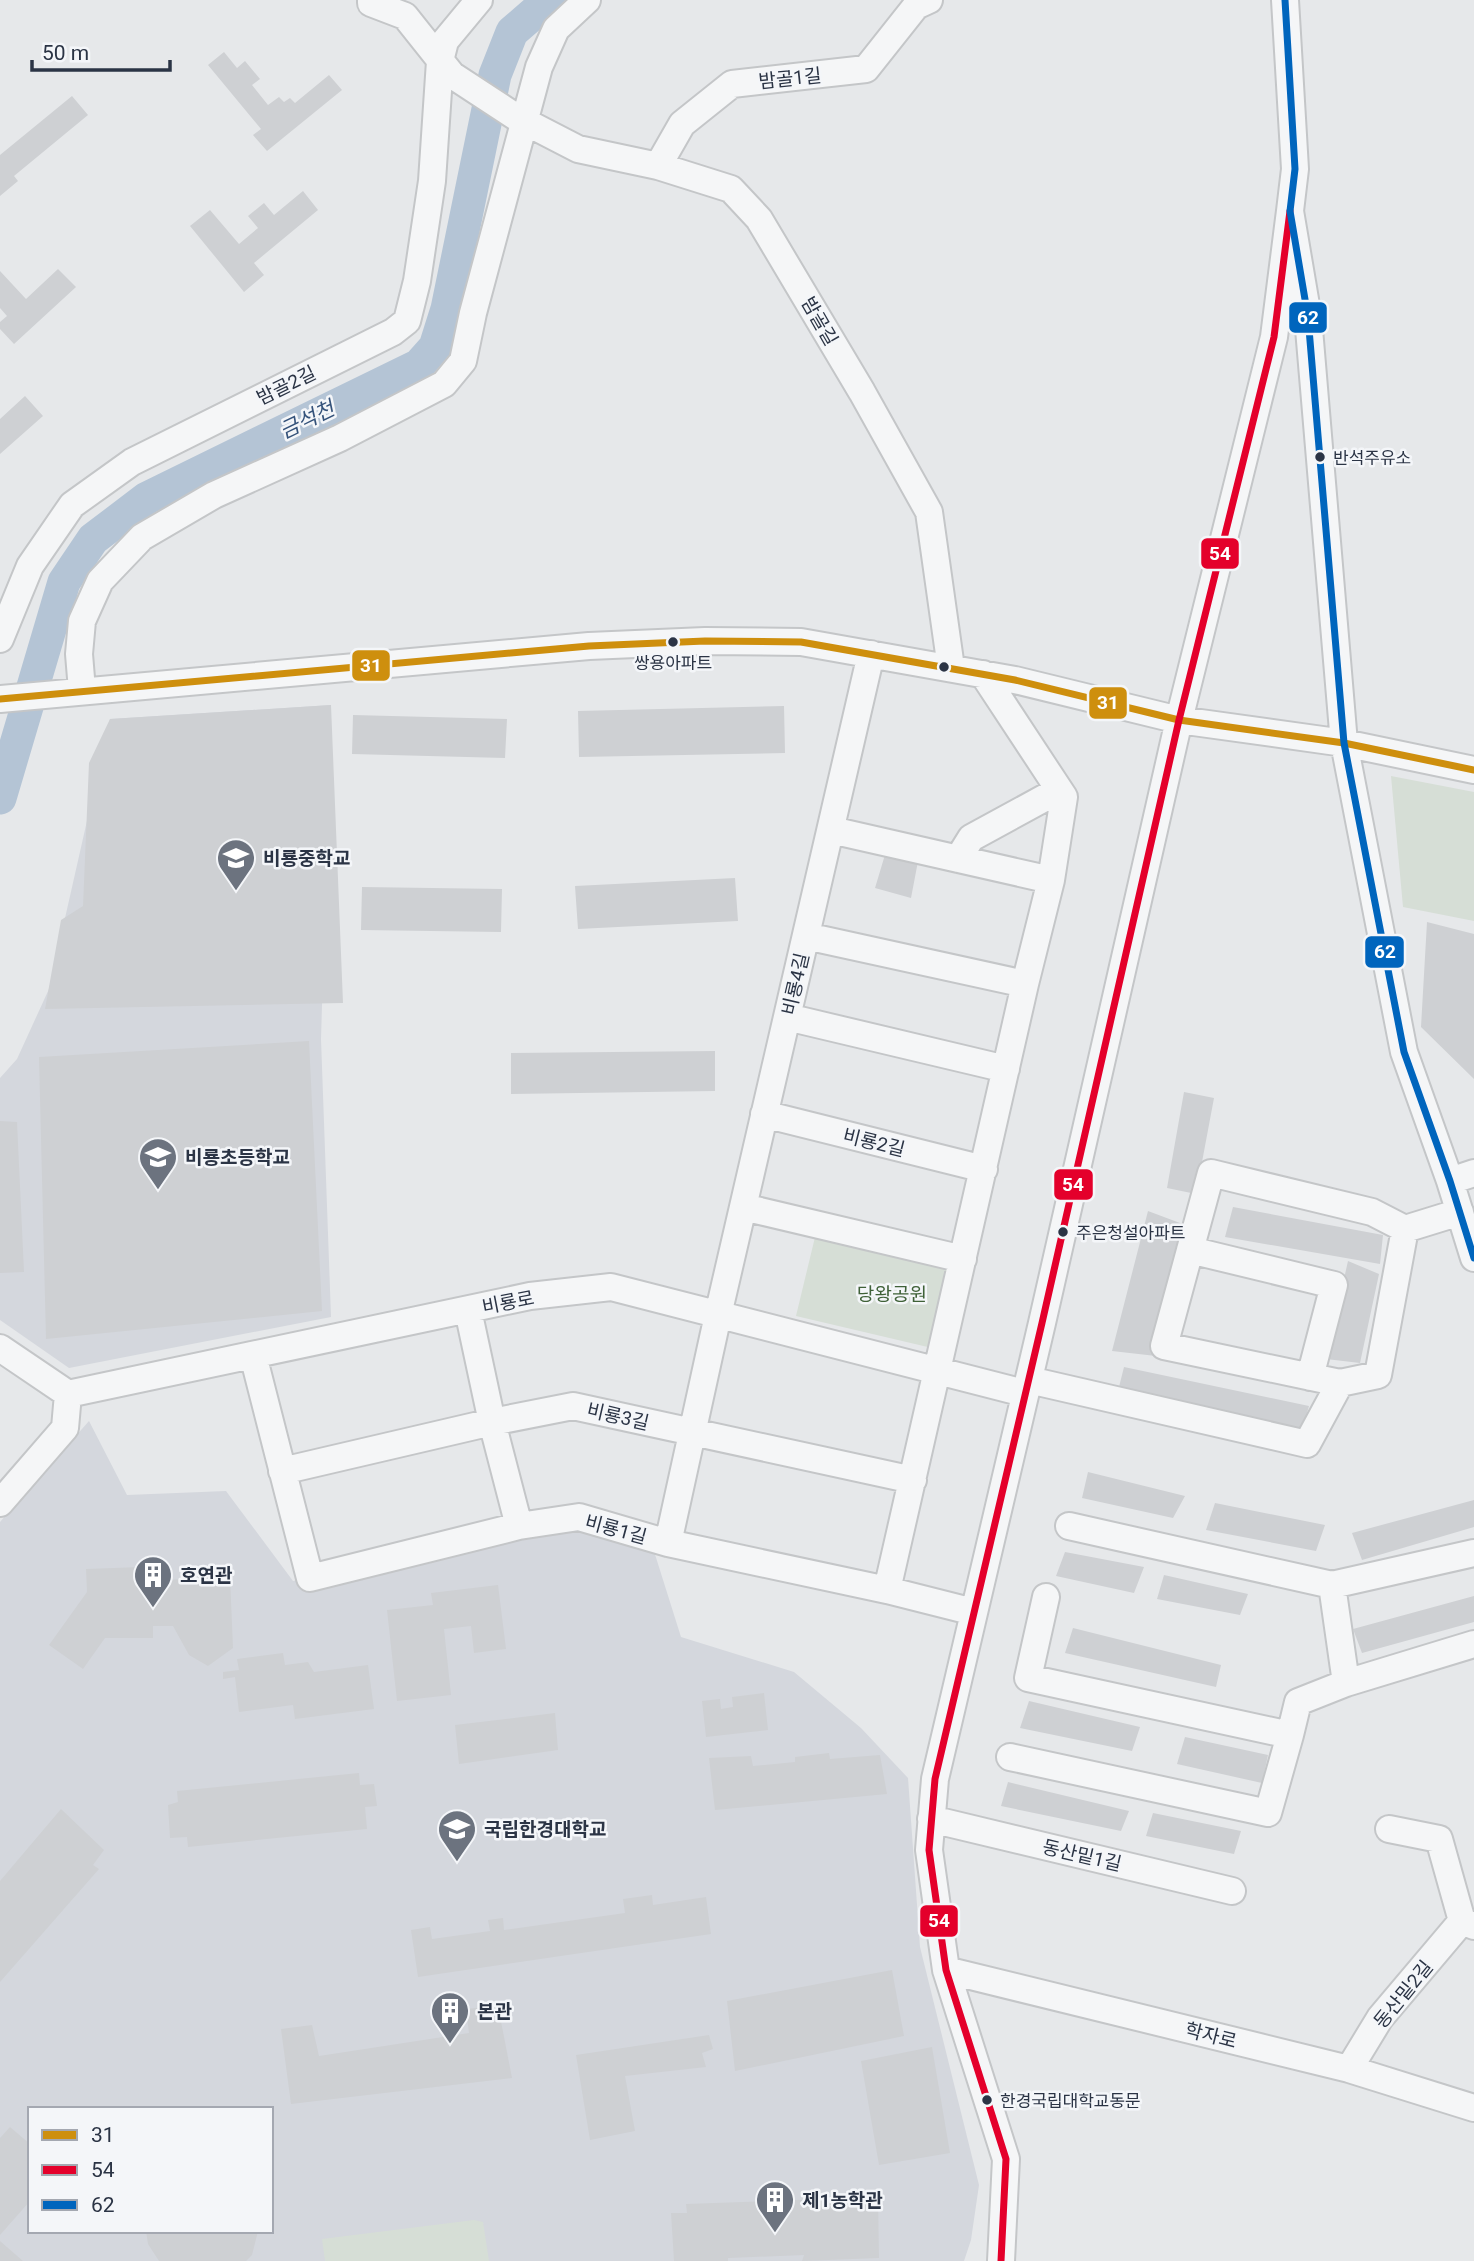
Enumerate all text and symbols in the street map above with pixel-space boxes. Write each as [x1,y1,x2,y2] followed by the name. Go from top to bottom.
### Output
[32,28,170,72] scale bar
[42,41,89,65] text: 50 m
[757,64,823,93] street label: 밤골1길
[796,293,843,350] street label: 밤골길
[1288,301,1328,334] line badge: 62
[1297,306,1319,329] text: 62
[253,361,320,410] street label: 밤골2길
[276,395,341,443] water label: 금석천
[1333,448,1411,468] place label: 반석주유소
[1313,450,1327,464] marker: 반석주유소
[1200,537,1240,570] line badge: 54
[1209,542,1231,565] text: 54
[666,635,680,649] marker: 쌍용아파트
[351,649,391,682] line badge: 31
[634,653,712,673] place label: 쌍용아파트
[360,654,382,677] text: 31
[937,660,951,674] unlabelled marker
[1088,686,1128,720] line badge: 31
[1097,691,1119,714] text: 31
[215,837,257,892] school or university icon: 비룡중학교
[263,847,350,870] place label: 비룡중학교
[1364,935,1405,969] line badge: 62
[1374,940,1396,963] text: 62
[777,951,814,1017] street label: 비룡4길
[840,1124,907,1161] street label: 비룡2길
[137,1136,179,1191] school or university icon: 비룡초등학교
[185,1146,290,1169] place label: 비룡초등학교
[1053,1168,1094,1201] line badge: 54
[1062,1173,1084,1196] text: 54
[1076,1223,1185,1243] place label: 주은청설아파트
[1056,1225,1070,1239] marker: 주은청설아파트
[857,1283,927,1306] park label: 당왕공원
[480,1286,536,1319] street label: 비룡로
[585,1398,651,1435] street label: 비룡3길
[582,1510,649,1549] street label: 비룡1길
[132,1554,174,1609] building icon: 호연관
[180,1564,233,1587] place label: 호연관
[436,1808,478,1863] school or university icon: 국립한경대학교
[484,1818,606,1841] place label: 국립한경대학교
[1040,1835,1124,1876] street label: 동산밑1길
[919,1904,959,1938] line badge: 54
[928,1909,950,1932] text: 54
[1369,1956,1438,2033] street label: 동산밑2길
[429,1990,471,2045] building icon: 본관
[477,2000,512,2023] place label: 본관
[1183,2018,1239,2053] street label: 학자로
[1000,2091,1141,2111] place label: 한경국립대학교동문
[980,2093,994,2107] marker: 한경국립대학교동문
[28,2107,273,2233] legend
[91,2123,115,2147] text: 31
[91,2158,115,2182] text: 54
[754,2179,796,2234] building icon: 제1농학관
[802,2189,883,2212] place label: 제1농학관
[91,2193,115,2217] text: 62

